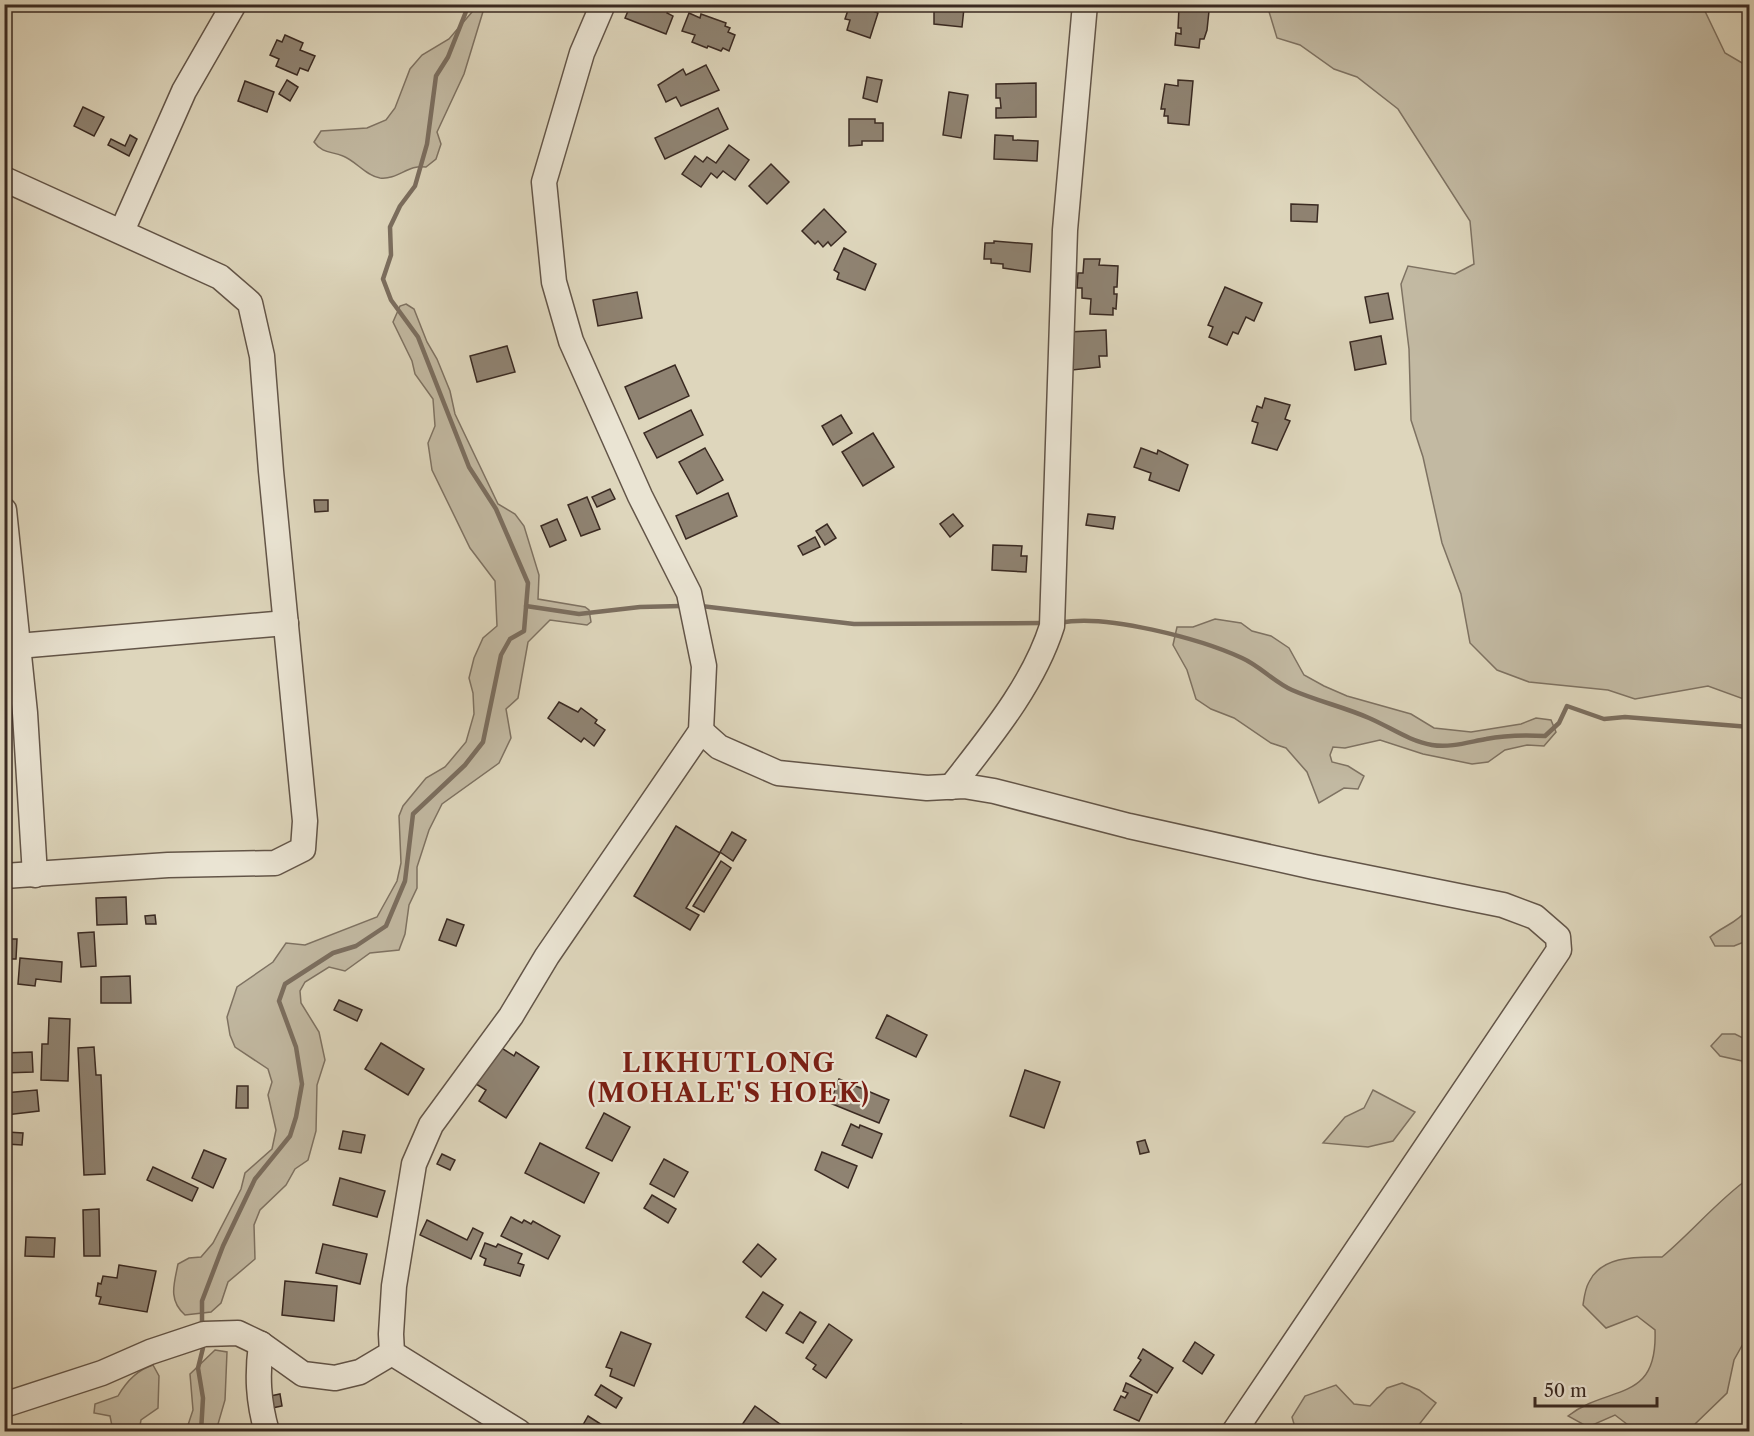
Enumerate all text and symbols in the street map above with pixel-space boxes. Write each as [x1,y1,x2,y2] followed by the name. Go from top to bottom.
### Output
[588,1047,870,1109] district label: LIKHUTLONG (MOHALE'S HOEK)
[1535,1370,1656,1408] scale bar
[1544,1380,1587,1402] text: 50 m

